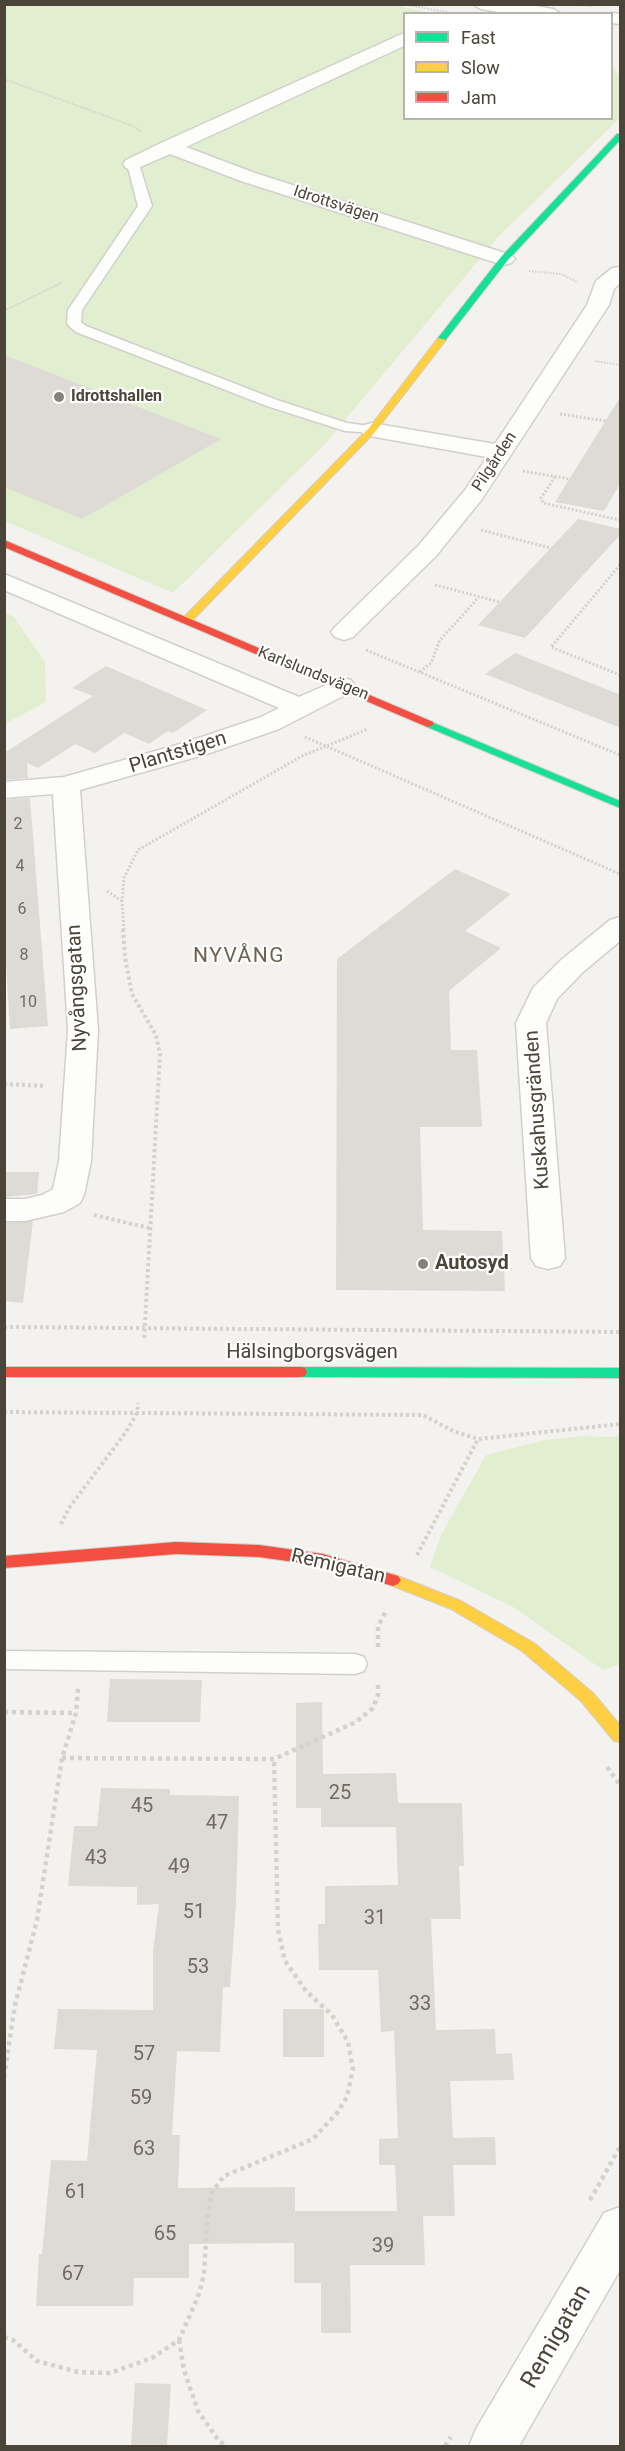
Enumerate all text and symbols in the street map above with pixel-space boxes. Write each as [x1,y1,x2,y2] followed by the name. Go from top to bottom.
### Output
[403,12,613,120] legend
[461,27,496,48] text: Fast
[461,57,500,78] text: Slow
[461,87,497,108] text: Jam
[291,182,381,228] street label: Idrottsvägen
[71,387,162,407] place label: Idrottshallen
[52,390,66,404] marker: Idrottshallen
[469,429,521,495] street label: Pilgården
[255,643,371,705] street label: Karlslundsvägen
[126,727,230,779] street label: Plantstigen
[14,815,22,835] house number: 2
[16,857,24,877] house number: 4
[18,900,26,920] house number: 6
[63,924,93,1052] street label: Nyvångsgatan
[193,944,285,970] district label: NYVÅNG
[20,946,28,966] house number: 8
[19,993,37,1013] house number: 10
[520,1030,556,1190] street label: Kuskahusgränden
[435,1252,509,1276] place label: Autosyd
[416,1257,430,1271] marker: Autosyd
[226,1341,398,1365] street label: Hälsingborgsvägen
[289,1545,387,1589] street label: Remigatan
[329,1782,351,1806] house number: 25
[131,1795,153,1819] house number: 45
[206,1812,228,1836] house number: 47
[85,1847,107,1871] house number: 43
[168,1856,190,1880] house number: 49
[183,1901,205,1925] house number: 51
[364,1907,386,1931] house number: 31
[187,1956,209,1980] house number: 53
[409,1993,431,2017] house number: 33
[133,2043,155,2067] house number: 57
[130,2087,152,2111] house number: 59
[133,2138,155,2162] house number: 63
[65,2181,87,2205] house number: 61
[154,2223,176,2247] house number: 65
[372,2235,394,2259] house number: 39
[62,2263,84,2287] house number: 67
[516,2280,598,2394] street label: Remigatan

